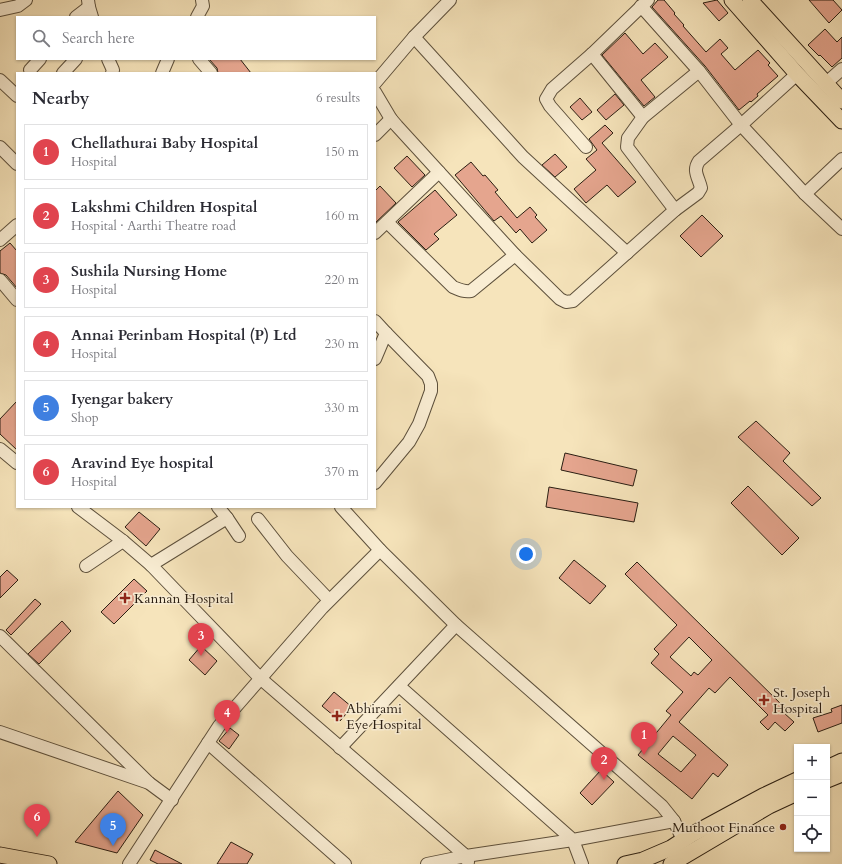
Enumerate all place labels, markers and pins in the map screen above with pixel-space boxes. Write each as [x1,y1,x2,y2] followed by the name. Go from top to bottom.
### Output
[134,589,234,608] place label: Kannan Hospital
[119,592,131,604] marker: Kannan Hospital
[188,623,214,656] pin: 3
[773,683,831,718] place label: St. Joseph Hospital
[758,694,770,706] marker: St. Joseph Hospital
[346,699,422,734] place label: Abhirami Eye Hospital
[214,700,240,733] pin: 4
[331,710,343,722] marker: Abhirami Eye Hospital
[631,722,657,755] pin: 1
[591,747,617,780] pin: 2
[24,804,50,837] pin: 6
[100,813,126,846] pin: 5
[672,818,775,837] place label: Muthoot Finance
[778,822,788,832] marker: Muthoot Finance

